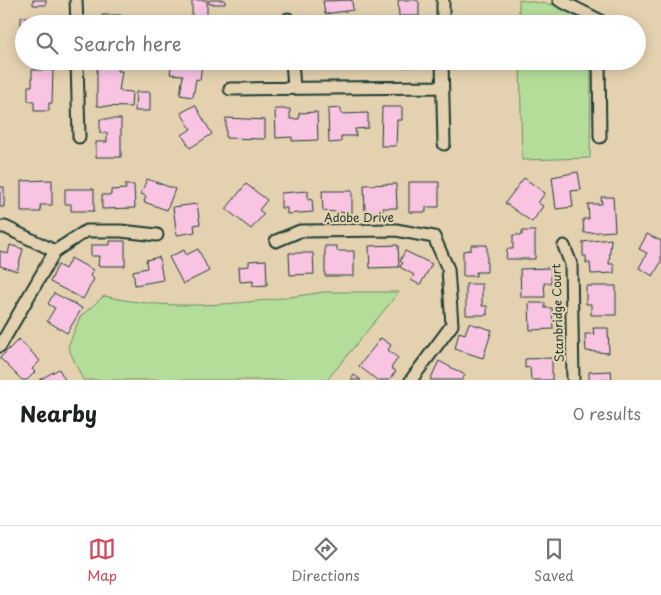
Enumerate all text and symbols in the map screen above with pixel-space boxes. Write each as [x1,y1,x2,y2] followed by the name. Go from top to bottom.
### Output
[15,15,646,70] search box
[33,29,61,57] icon: search
[73,29,182,57] text: Search here
[324,208,394,226] street label: Adobe Drive
[546,263,568,362] street label: Stanbridge Court
[20,397,97,429] text: Nearby
[573,401,641,425] text: 0 results
[87,535,117,586] tab: Map
[292,535,360,586] tab: Directions
[534,535,574,586] tab: Saved

